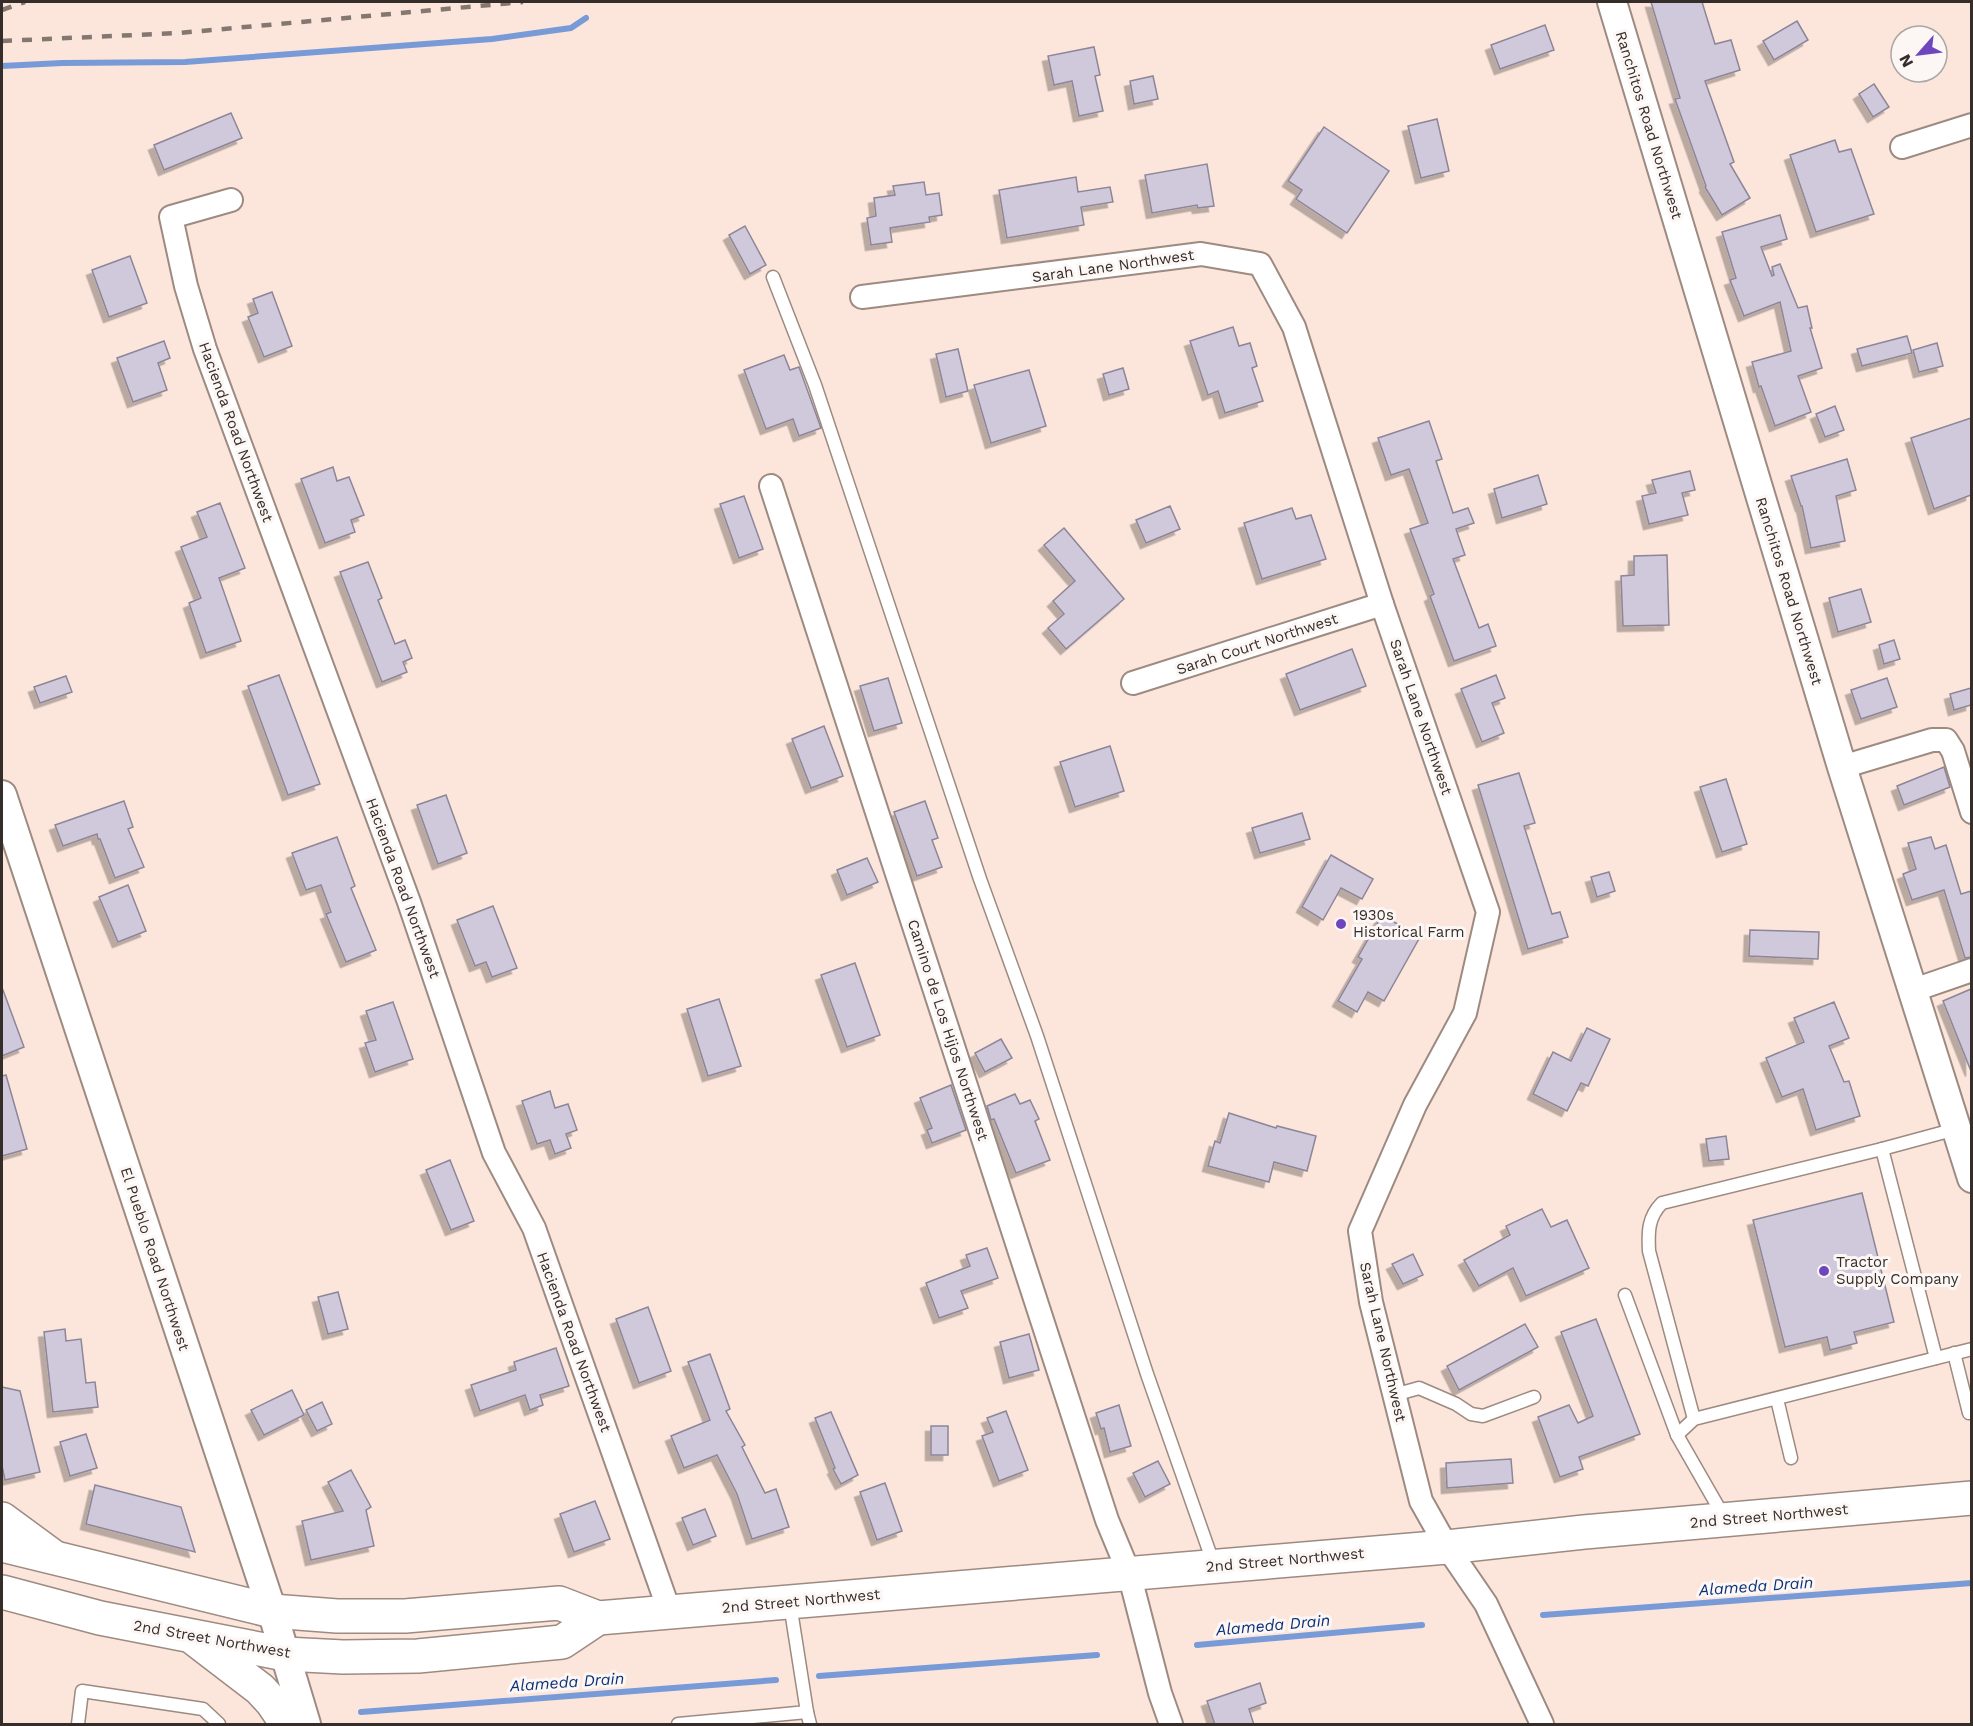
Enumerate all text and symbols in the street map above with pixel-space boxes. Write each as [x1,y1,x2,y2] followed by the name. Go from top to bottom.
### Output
[1889,24,1949,84] north arrow
[1612,29,1686,222] street label: Ranchitos Road Northwest
[1895,51,1917,71] text: N
[1031,246,1196,286] street label: Sarah Lane Northwest
[195,340,277,525] street label: Hacienda Road Northwest
[1752,495,1826,688] street label: Ranchitos Road Northwest
[1174,609,1341,679] street label: Sarah Court Northwest
[1386,637,1456,798] street label: Sarah Lane Northwest
[362,796,444,981] street label: Hacienda Road Northwest
[1353,906,1465,941] place label: 1930s Historical Farm
[904,917,993,1144] street label: Camino de Los Hijos Northwest
[1334,917,1348,931] marker: 1930s Historical Farm
[117,1165,193,1354] street label: El Pueblo Road Northwest
[533,1250,615,1435] street label: Hacienda Road Northwest
[1836,1253,1959,1288] place label: Tractor Supply Company
[1356,1260,1410,1424] street label: Sarah Lane Northwest
[1817,1264,1831,1278] marker: Tractor Supply Company
[1689,1500,1850,1532] street label: 2nd Street Northwest
[1205,1544,1366,1576] street label: 2nd Street Northwest
[1697,1573,1814,1600] water label: Alameda Drain
[721,1585,882,1617] street label: 2nd Street Northwest
[1214,1611,1331,1640] water label: Alameda Drain
[132,1616,293,1662] street label: 2nd Street Northwest
[508,1669,625,1696] water label: Alameda Drain

